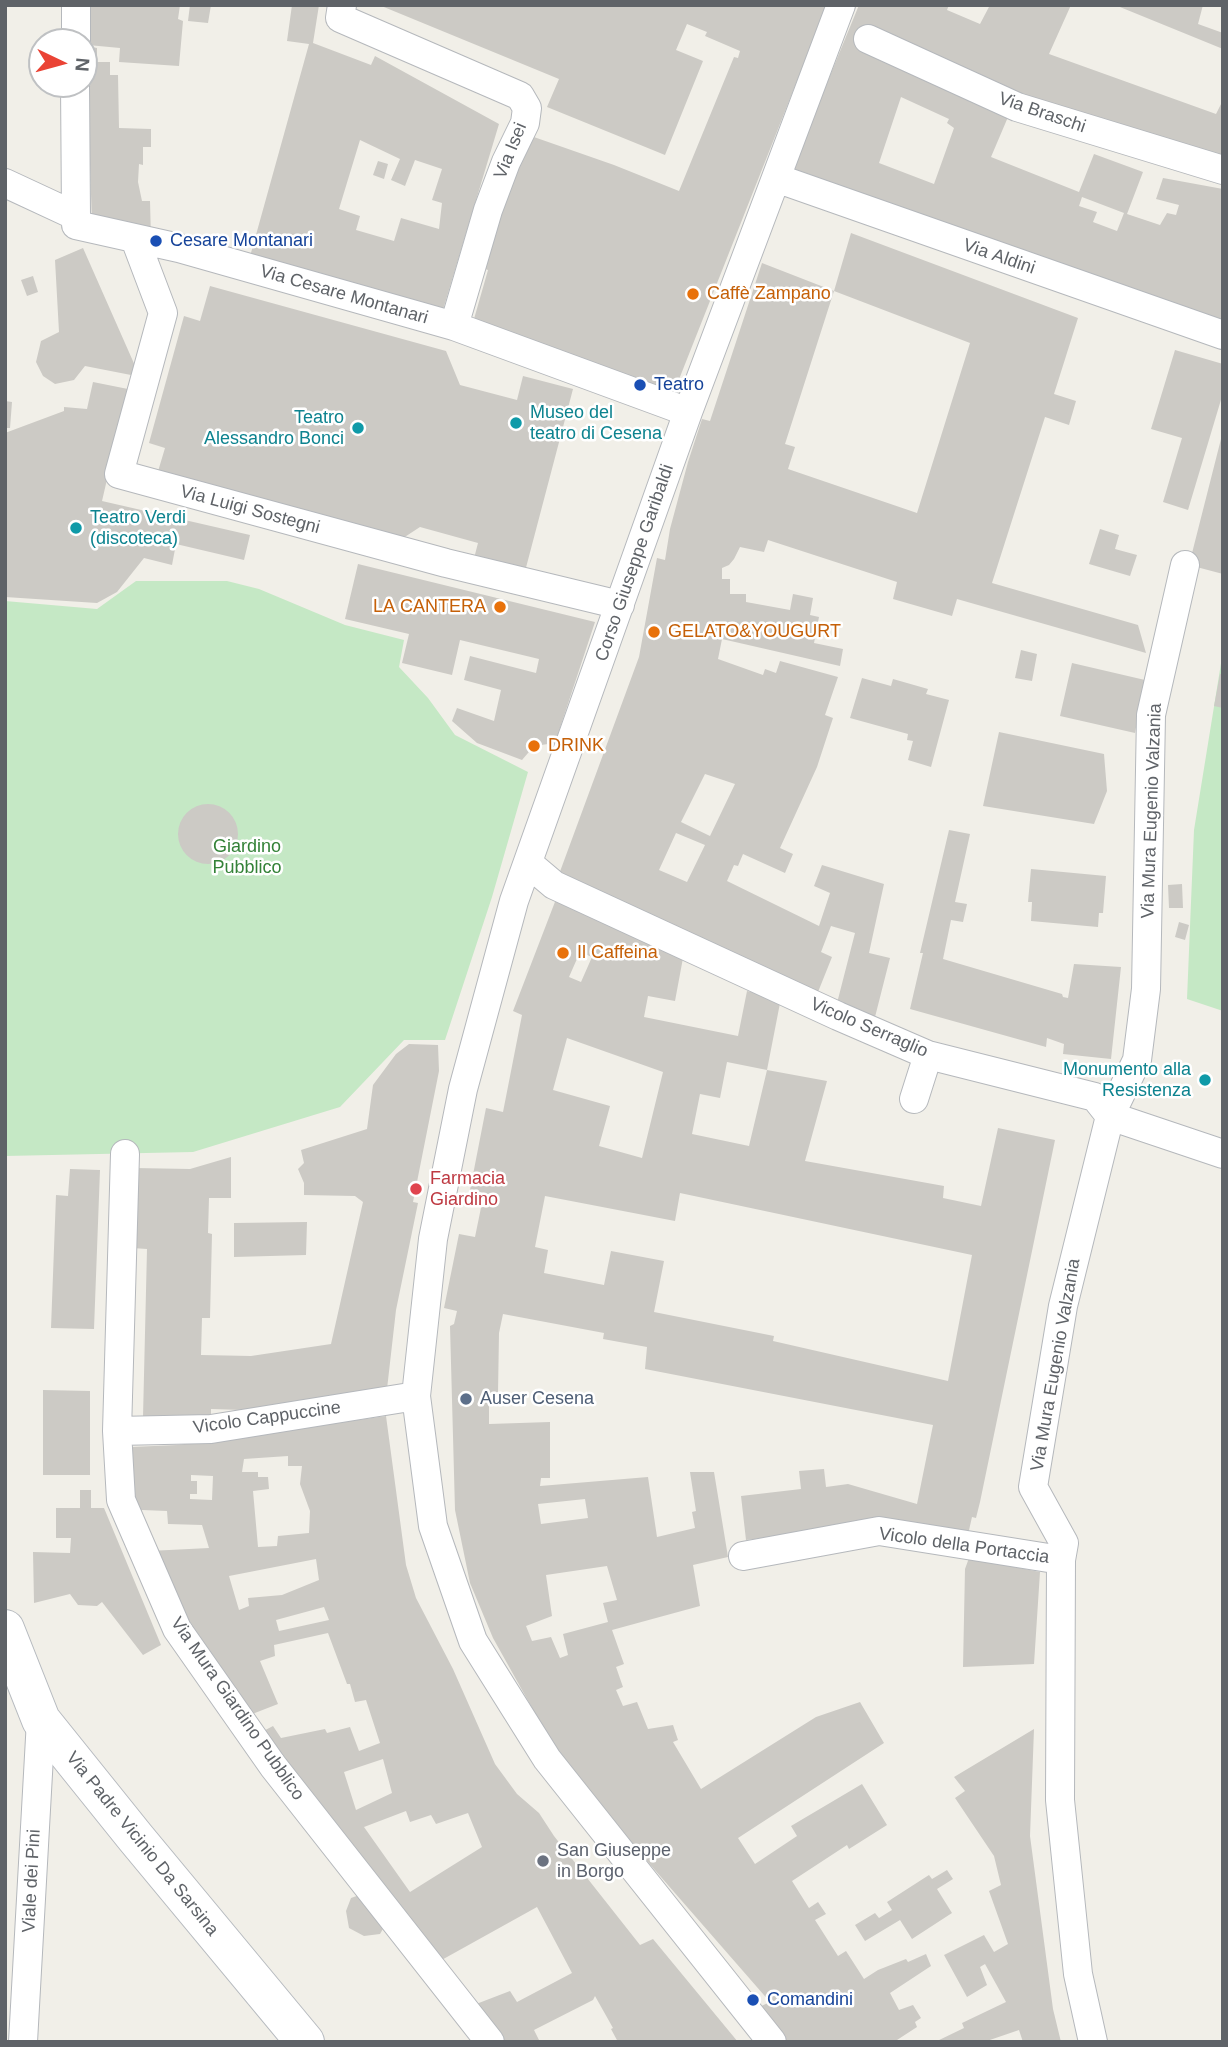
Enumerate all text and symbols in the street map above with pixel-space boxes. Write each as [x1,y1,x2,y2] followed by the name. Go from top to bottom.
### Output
[28,28,98,98] north arrow
[71,57,93,72] text: N
[996,88,1088,138] street label: Via Braschi
[490,120,532,182] street label: Via Isei
[170,230,313,252] place label: Cesare Montanari
[148,233,164,249] marker: Cesare Montanari
[960,235,1038,279] street label: Via Aldini
[258,261,430,329] street label: Via Cesare Montanari
[707,283,831,305] place label: Caffè Zampano
[685,286,701,302] marker: Caffè Zampano
[654,374,704,396] place label: Teatro
[632,377,648,393] marker: Teatro
[530,402,662,444] place label: Museo del teatro di Cesena
[204,407,344,450] place label: Teatro Alessandro Bonci
[508,415,524,431] marker: Museo del teatro di Cesena
[350,420,366,436] marker: Teatro Alessandro Bonci
[591,462,679,664] street label: Corso Giuseppe Garibaldi
[178,481,322,539] street label: Via Luigi Sostegni
[90,507,186,550] place label: Teatro Verdi (discoteca)
[68,520,84,536] marker: Teatro Verdi (discoteca)
[373,596,486,618] place label: LA CANTERA
[492,599,508,615] marker: LA CANTERA
[668,621,841,643] place label: GELATO&YOUGURT
[646,624,662,640] marker: GELATO&YOUGURT
[1137,703,1167,919] street label: Via Mura Eugenio Valzania
[548,735,604,757] place label: DRINK
[526,738,542,754] marker: DRINK
[212,836,282,878] park label: Giardino Pubblico
[577,942,658,964] place label: Il Caffeina
[555,945,571,961] marker: Il Caffeina
[807,993,931,1063] street label: Vicolo Serraglio
[1063,1059,1191,1102] place label: Monumento alla Resistenza
[1197,1072,1213,1088] marker: Monumento alla Resistenza
[430,1168,505,1210] place label: Farmacia Giardino
[408,1181,424,1197] marker: Farmacia Giardino
[1027,1257,1085,1473] street label: Via Mura Eugenio Valzania
[480,1388,594,1410] place label: Auser Cesena
[458,1391,474,1407] marker: Auser Cesena
[192,1397,342,1439] street label: Vicolo Cappuccine
[877,1523,1051,1569] street label: Vicolo della Portaccia
[165,1613,309,1805] street label: Via Mura Giardino Pubblico
[61,1748,223,1940] street label: Via Padre Vicinio Da Sarsina
[19,1829,45,1933] street label: Viale dei Pini
[557,1840,671,1882] place label: San Giuseppe in Borgo
[535,1853,551,1869] marker: San Giuseppe in Borgo
[767,1989,853,2011] place label: Comandini
[745,1992,761,2008] marker: Comandini

